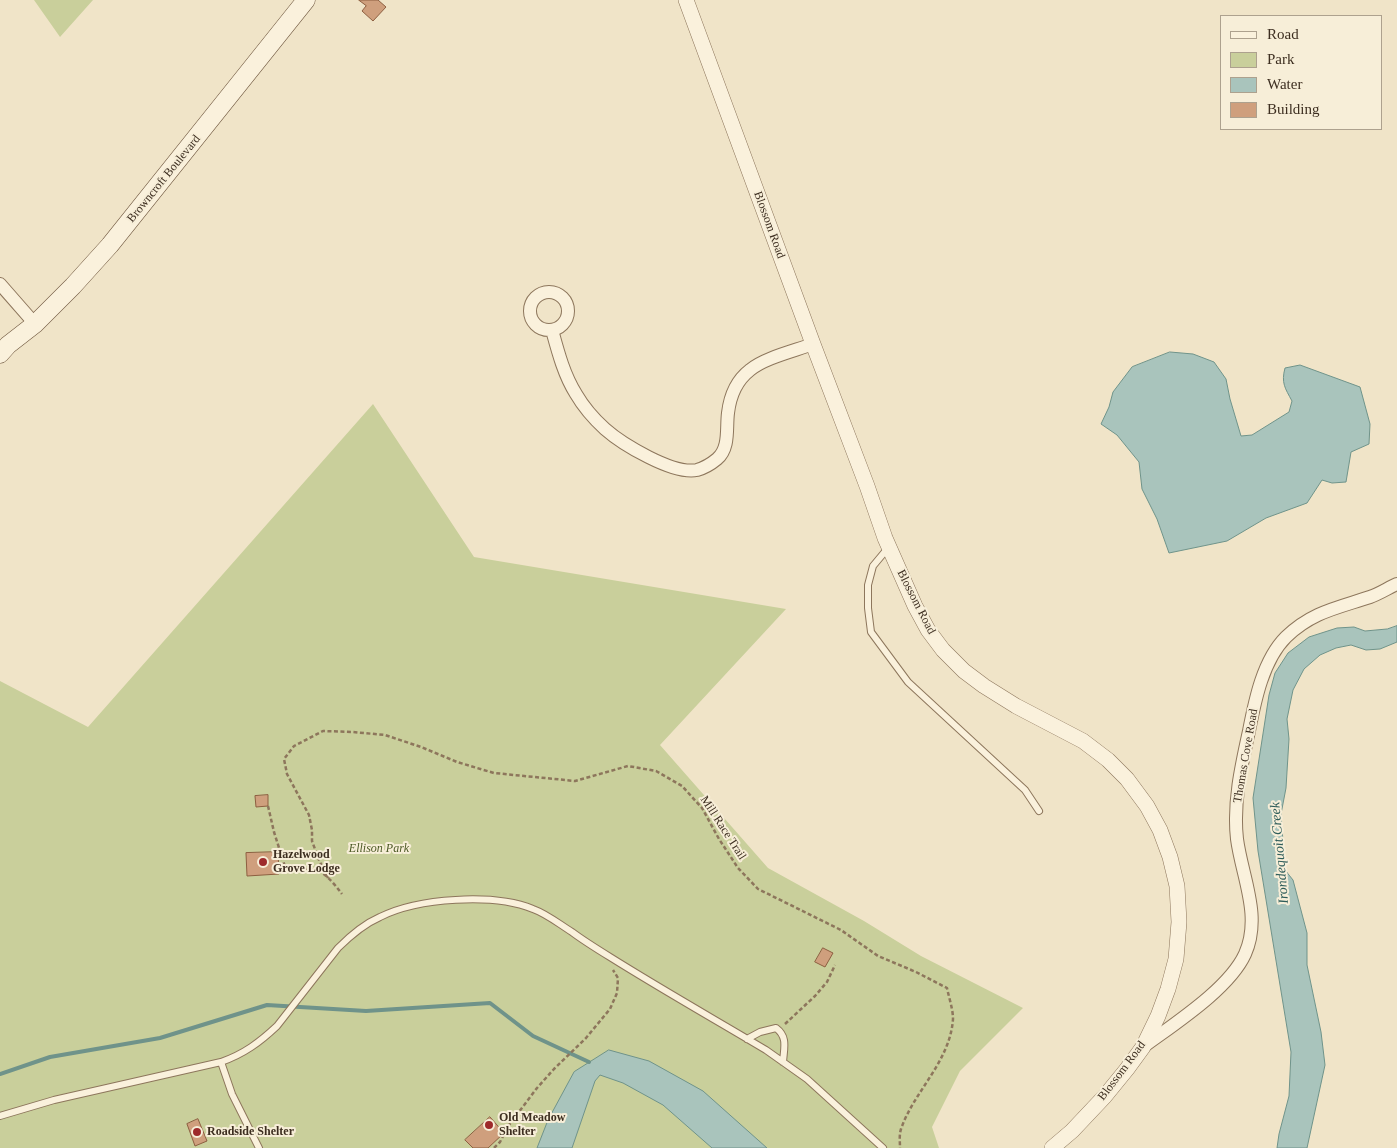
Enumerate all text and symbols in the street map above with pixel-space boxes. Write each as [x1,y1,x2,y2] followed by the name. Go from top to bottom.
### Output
[1220,15,1382,130] legend
[1267,26,1299,42] text: Road
[1267,51,1295,67] text: Park
[1267,76,1302,92] text: Water
[1267,101,1320,117] text: Building
[124,132,204,226] street label: Browncroft Boulevard
[750,189,788,261] street label: Blossom Road
[894,567,938,637] street label: Blossom Road
[1231,708,1261,804] street label: Thomas Cove Road
[697,793,749,863] street label: Mill Race Trail
[1267,801,1293,905] water label: Irondequoit Creek
[349,842,409,856] park label: Ellison Park
[273,848,340,876] place label: Hazelwood Grove Lodge
[257,856,269,868] marker: Hazelwood Grove Lodge
[1095,1039,1149,1103] street label: Blossom Road
[499,1111,565,1139] place label: Old Meadow Shelter
[483,1119,495,1131] marker: Old Meadow Shelter
[207,1125,294,1139] place label: Roadside Shelter
[191,1126,203,1138] marker: Roadside Shelter

